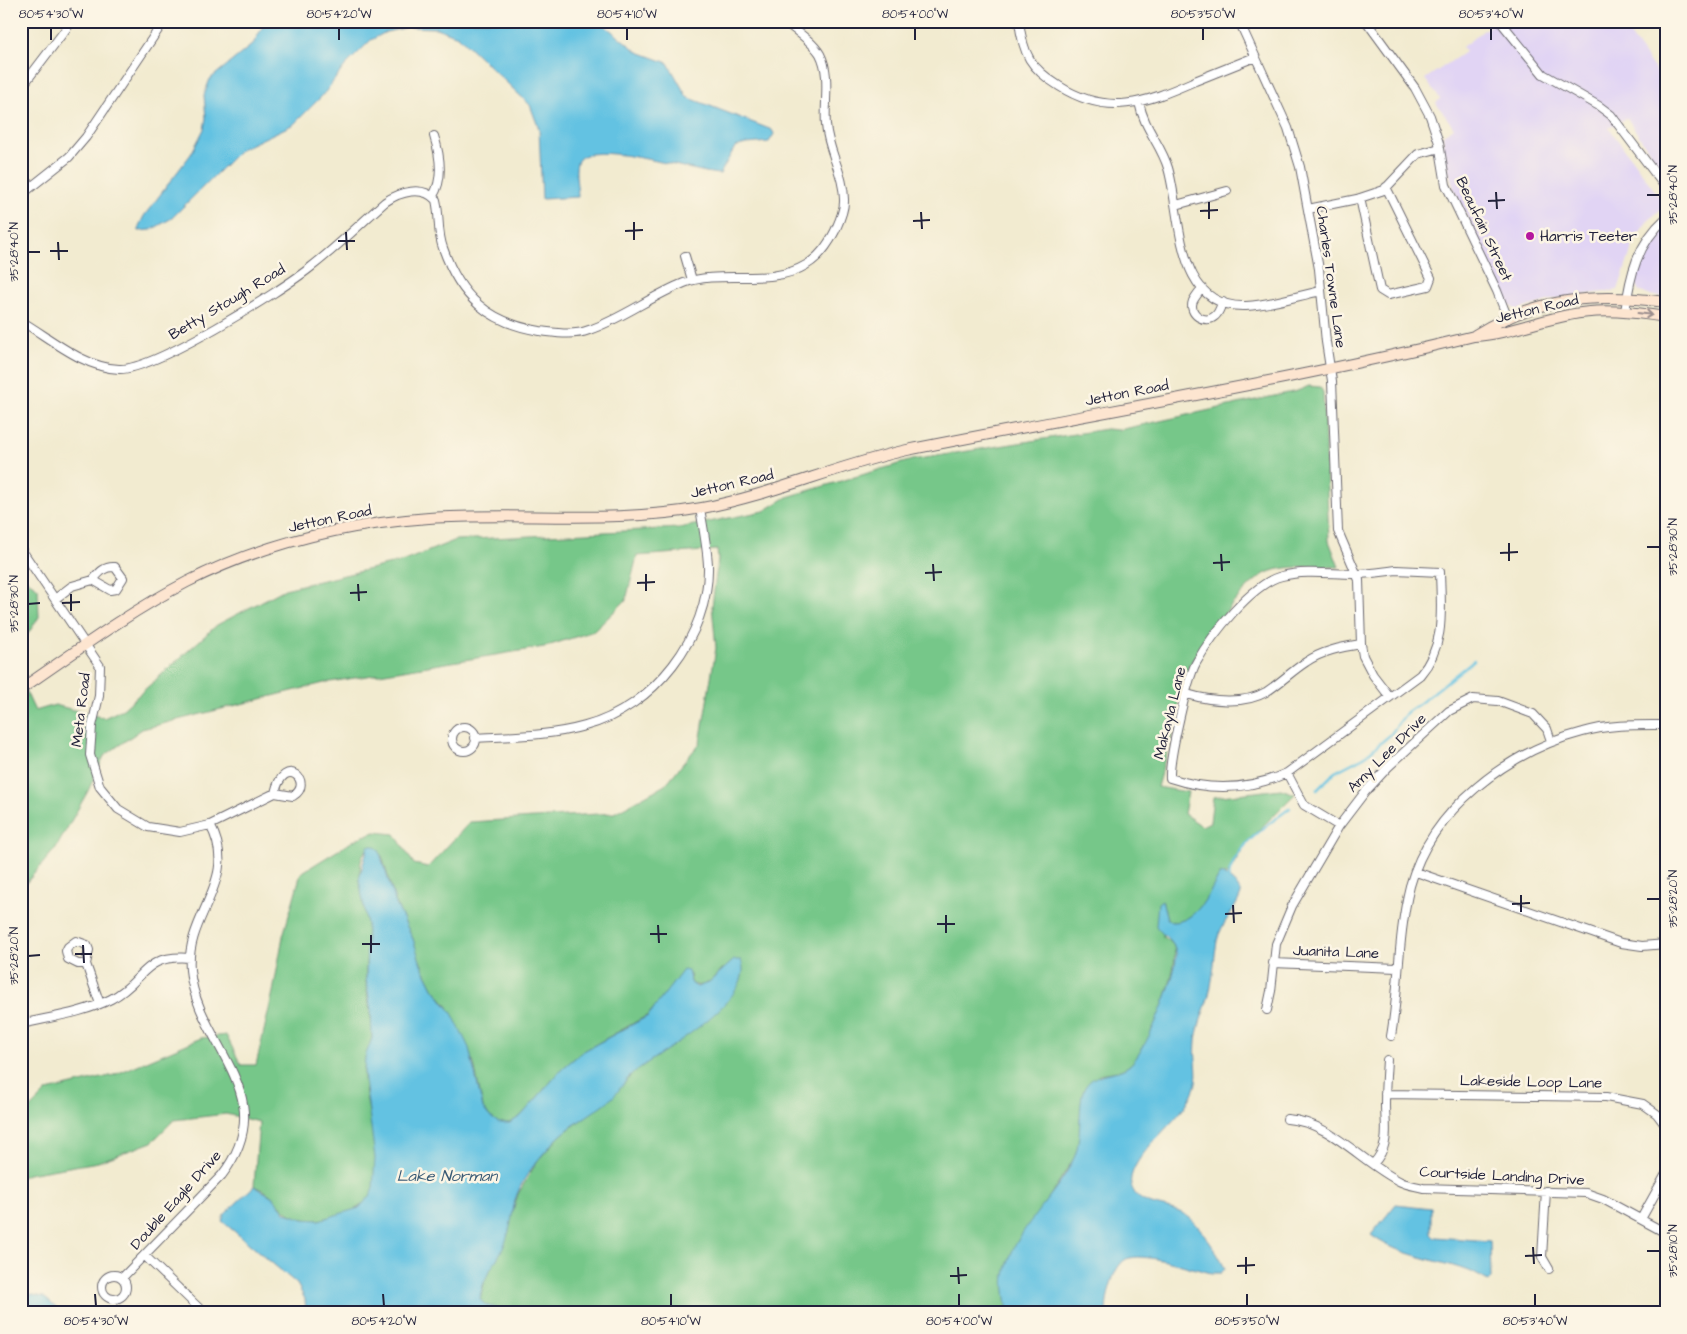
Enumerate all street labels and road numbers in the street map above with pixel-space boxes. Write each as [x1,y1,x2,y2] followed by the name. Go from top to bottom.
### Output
[1451,174,1517,284] street label: Beaufain Street
[1311,205,1351,349] street label: Charles Towne Lane
[165,259,290,346] street label: Betty Stough Road
[1493,289,1581,329] street label: Jetton Road
[1083,375,1171,411] street label: Jetton Road
[688,464,776,504] street label: Jetton Road
[286,500,374,538] street label: Jetton Road
[1148,664,1193,762] street label: Makayla Lane
[66,671,96,748] street label: Meta Road
[1343,709,1432,798] street label: Amy Lee Drive
[1293,940,1379,964] street label: Juanita Lane
[1460,1070,1602,1094] street label: Lakeside Loop Lane
[126,1146,227,1255] street label: Double Eagle Drive
[1419,1161,1585,1192] street label: Courtside Landing Drive

